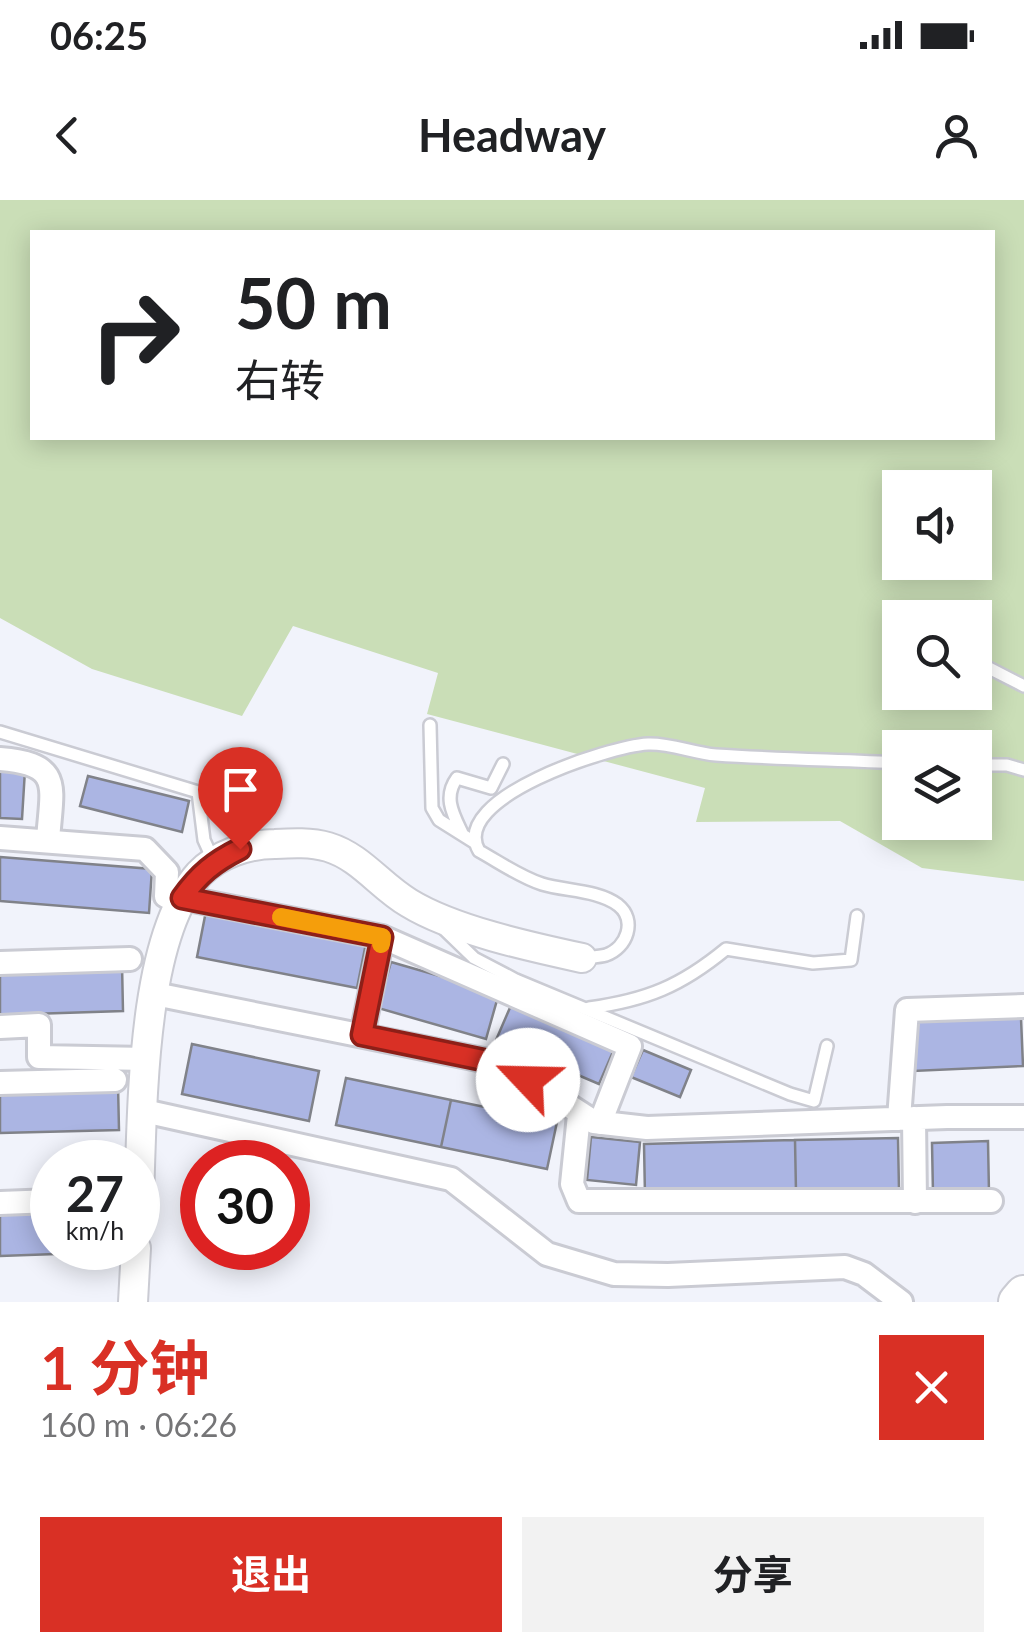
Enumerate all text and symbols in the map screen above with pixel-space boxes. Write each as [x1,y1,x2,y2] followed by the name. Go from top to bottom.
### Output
[50,12,148,58] text: 06:25
[40,108,95,163] icon: back
[418,108,606,162] text: Headway
[929,108,984,163] icon: person
[235,260,392,344] text: 50 m
[70,270,200,400] icon: right
[235,353,325,407] text: 右转
[882,470,992,840] map controls
[882,470,992,580] button: sound
[882,600,992,710] button: search
[882,730,992,840] button: layers
[198,747,283,850] pin
[213,762,268,817] icon: arrive
[476,1028,580,1132] position arrow
[180,1140,310,1270] speed limit sign: 30
[66,1163,124,1223] text: 27
[66,1215,124,1245] text: km/h
[40,1331,209,1403] text: 1 分钟
[879,1335,984,1440] button: close
[40,1405,237,1444] text: 160 m · 06:26
[40,1517,502,1632] button: 退出
[522,1517,984,1632] button: 分享

